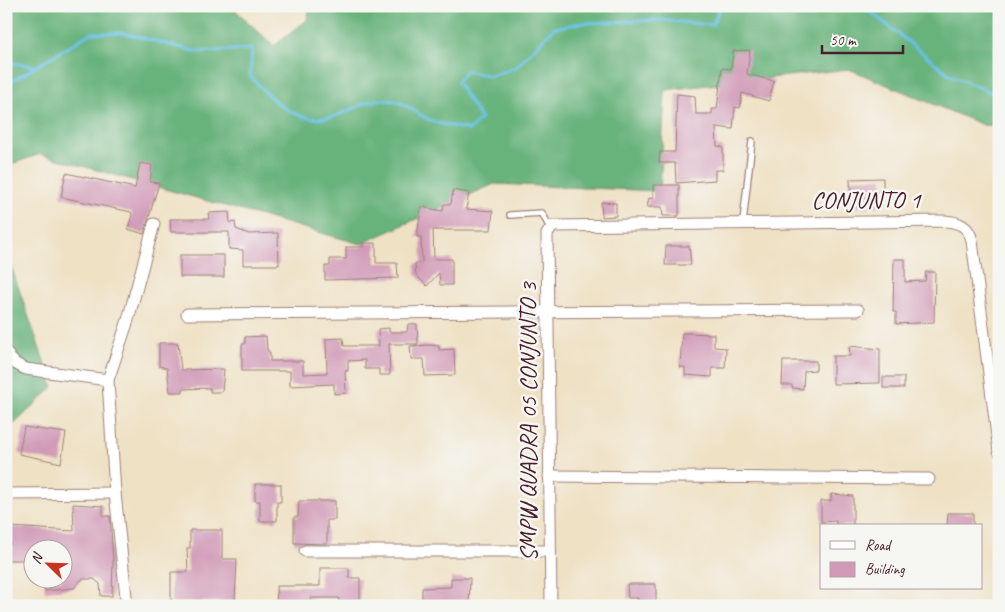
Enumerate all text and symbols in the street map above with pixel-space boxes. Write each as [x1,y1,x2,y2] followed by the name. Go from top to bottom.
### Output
[822,22,904,54] scale bar
[830,31,857,50] text: 50 m
[812,185,922,215] street label: CONJUNTO 1
[513,280,543,561] street label: SMPW QUADRA 05 CONJUNTO 3
[820,524,982,590] legend
[865,536,892,555] text: Road
[22,540,72,590] north arrow
[27,550,47,566] text: N
[865,560,905,579] text: Building

